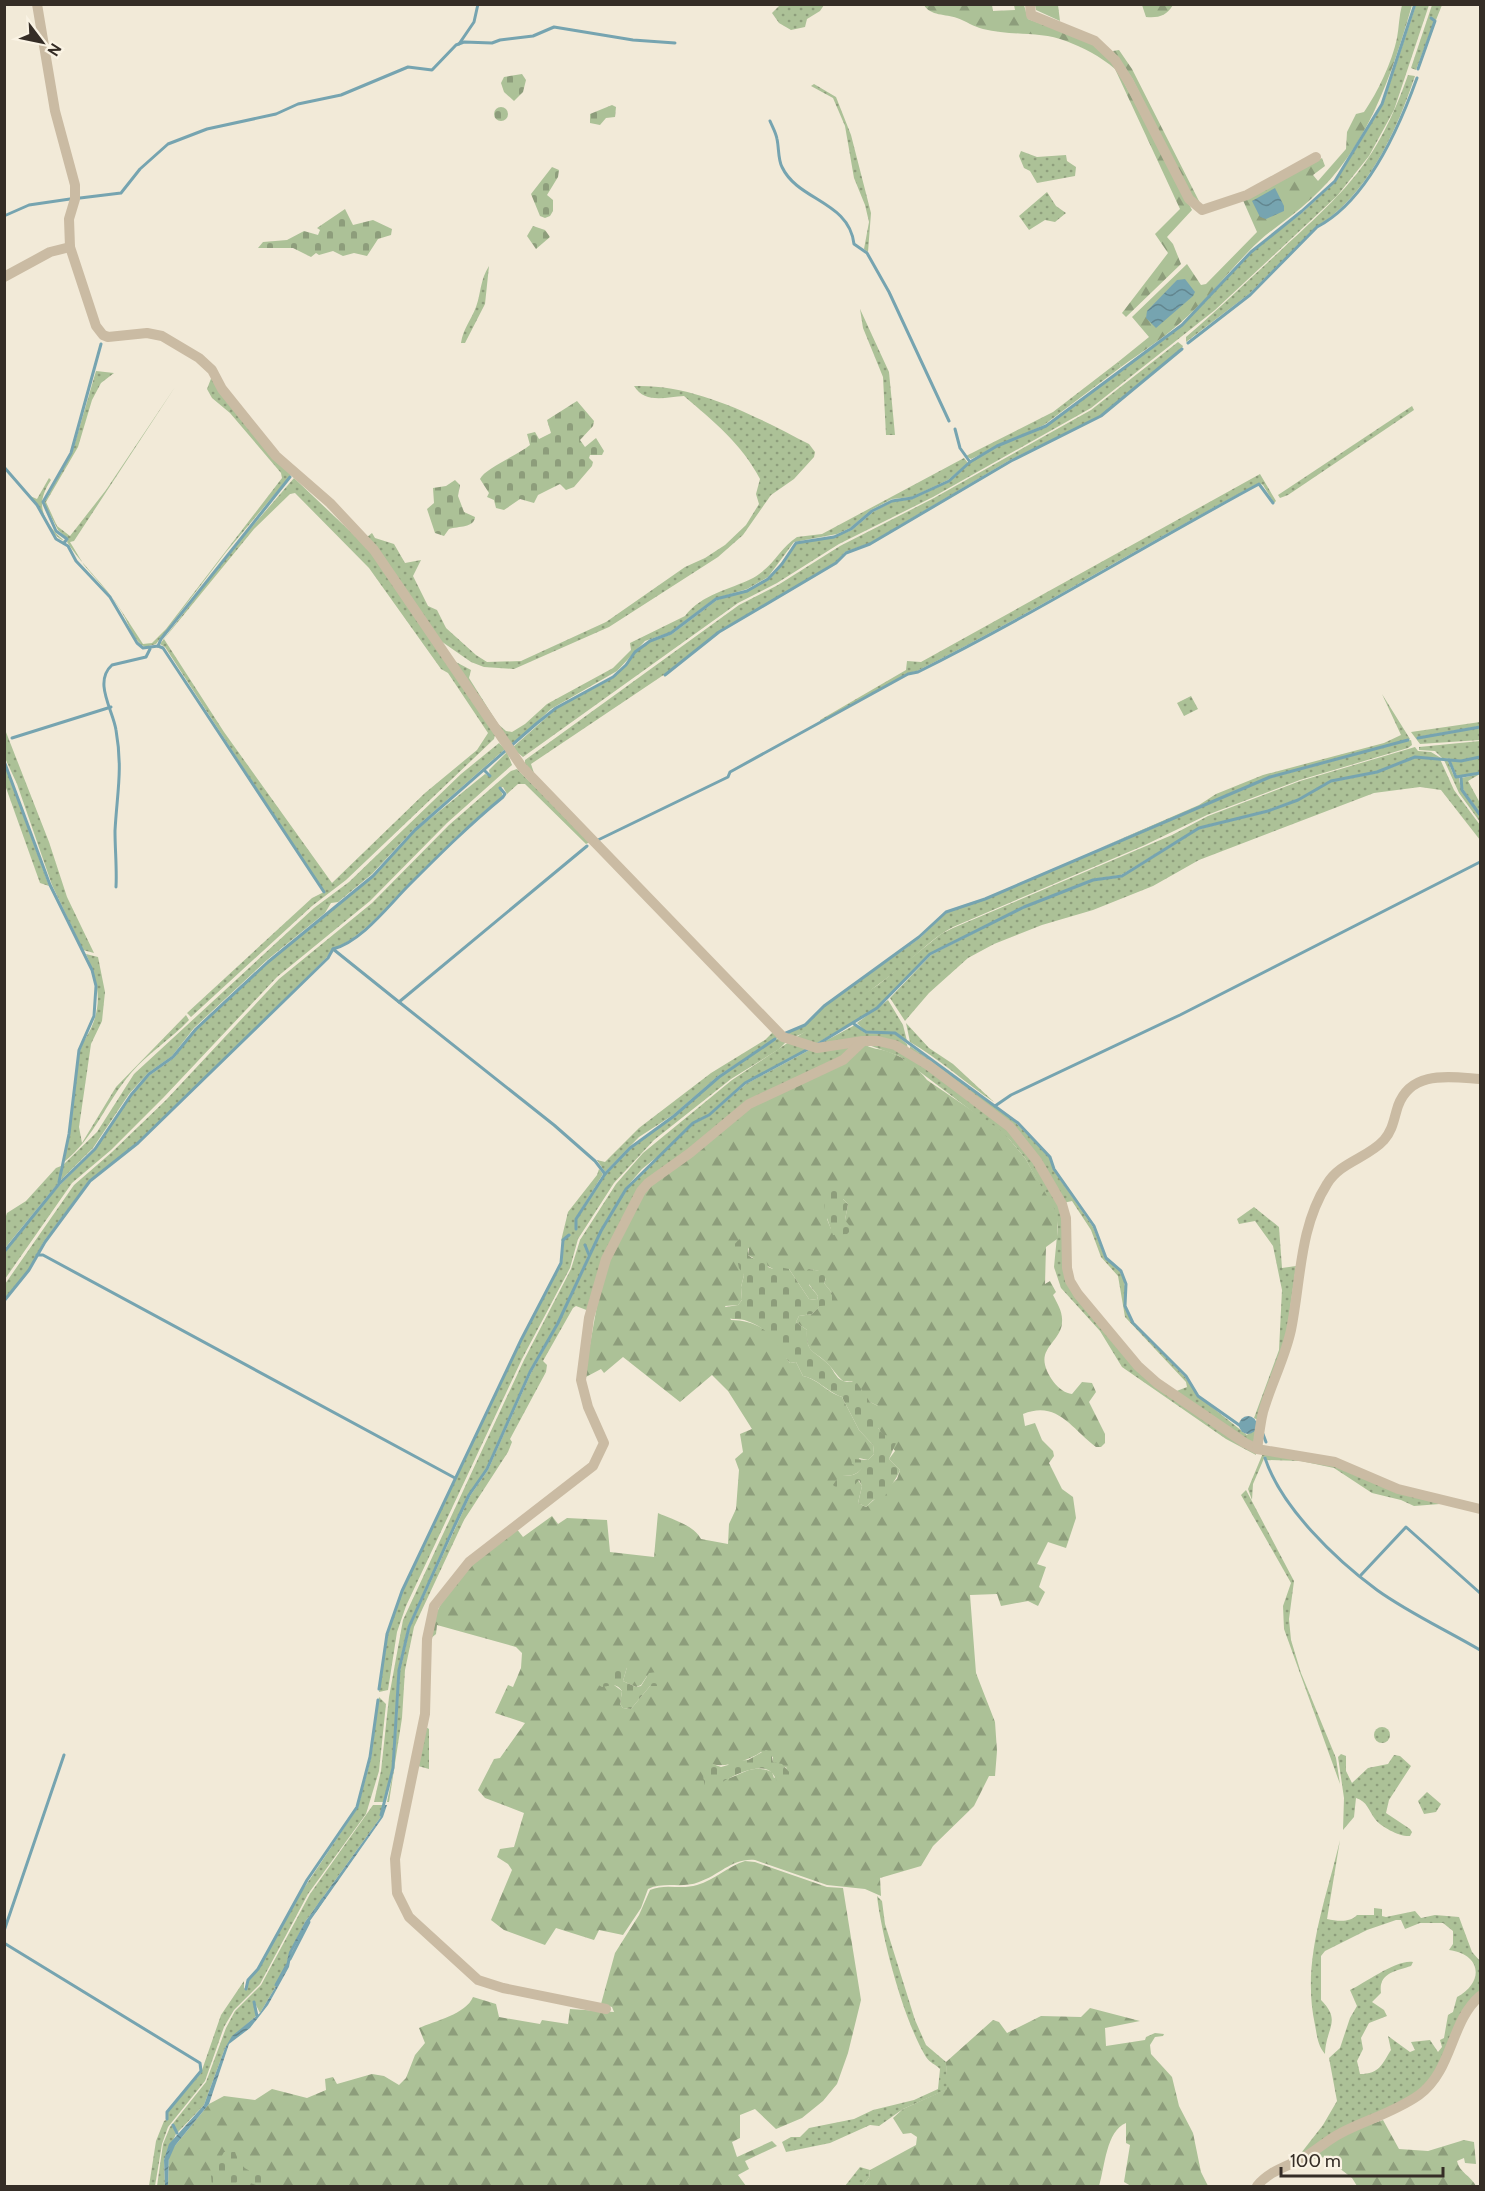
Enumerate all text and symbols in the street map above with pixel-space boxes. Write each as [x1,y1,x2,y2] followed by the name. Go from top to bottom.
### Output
[12,12,72,72] north arrow
[43,40,65,60] text: N
[1281,2140,1443,2178] scale bar
[1290,2150,1341,2172] text: 100 m

